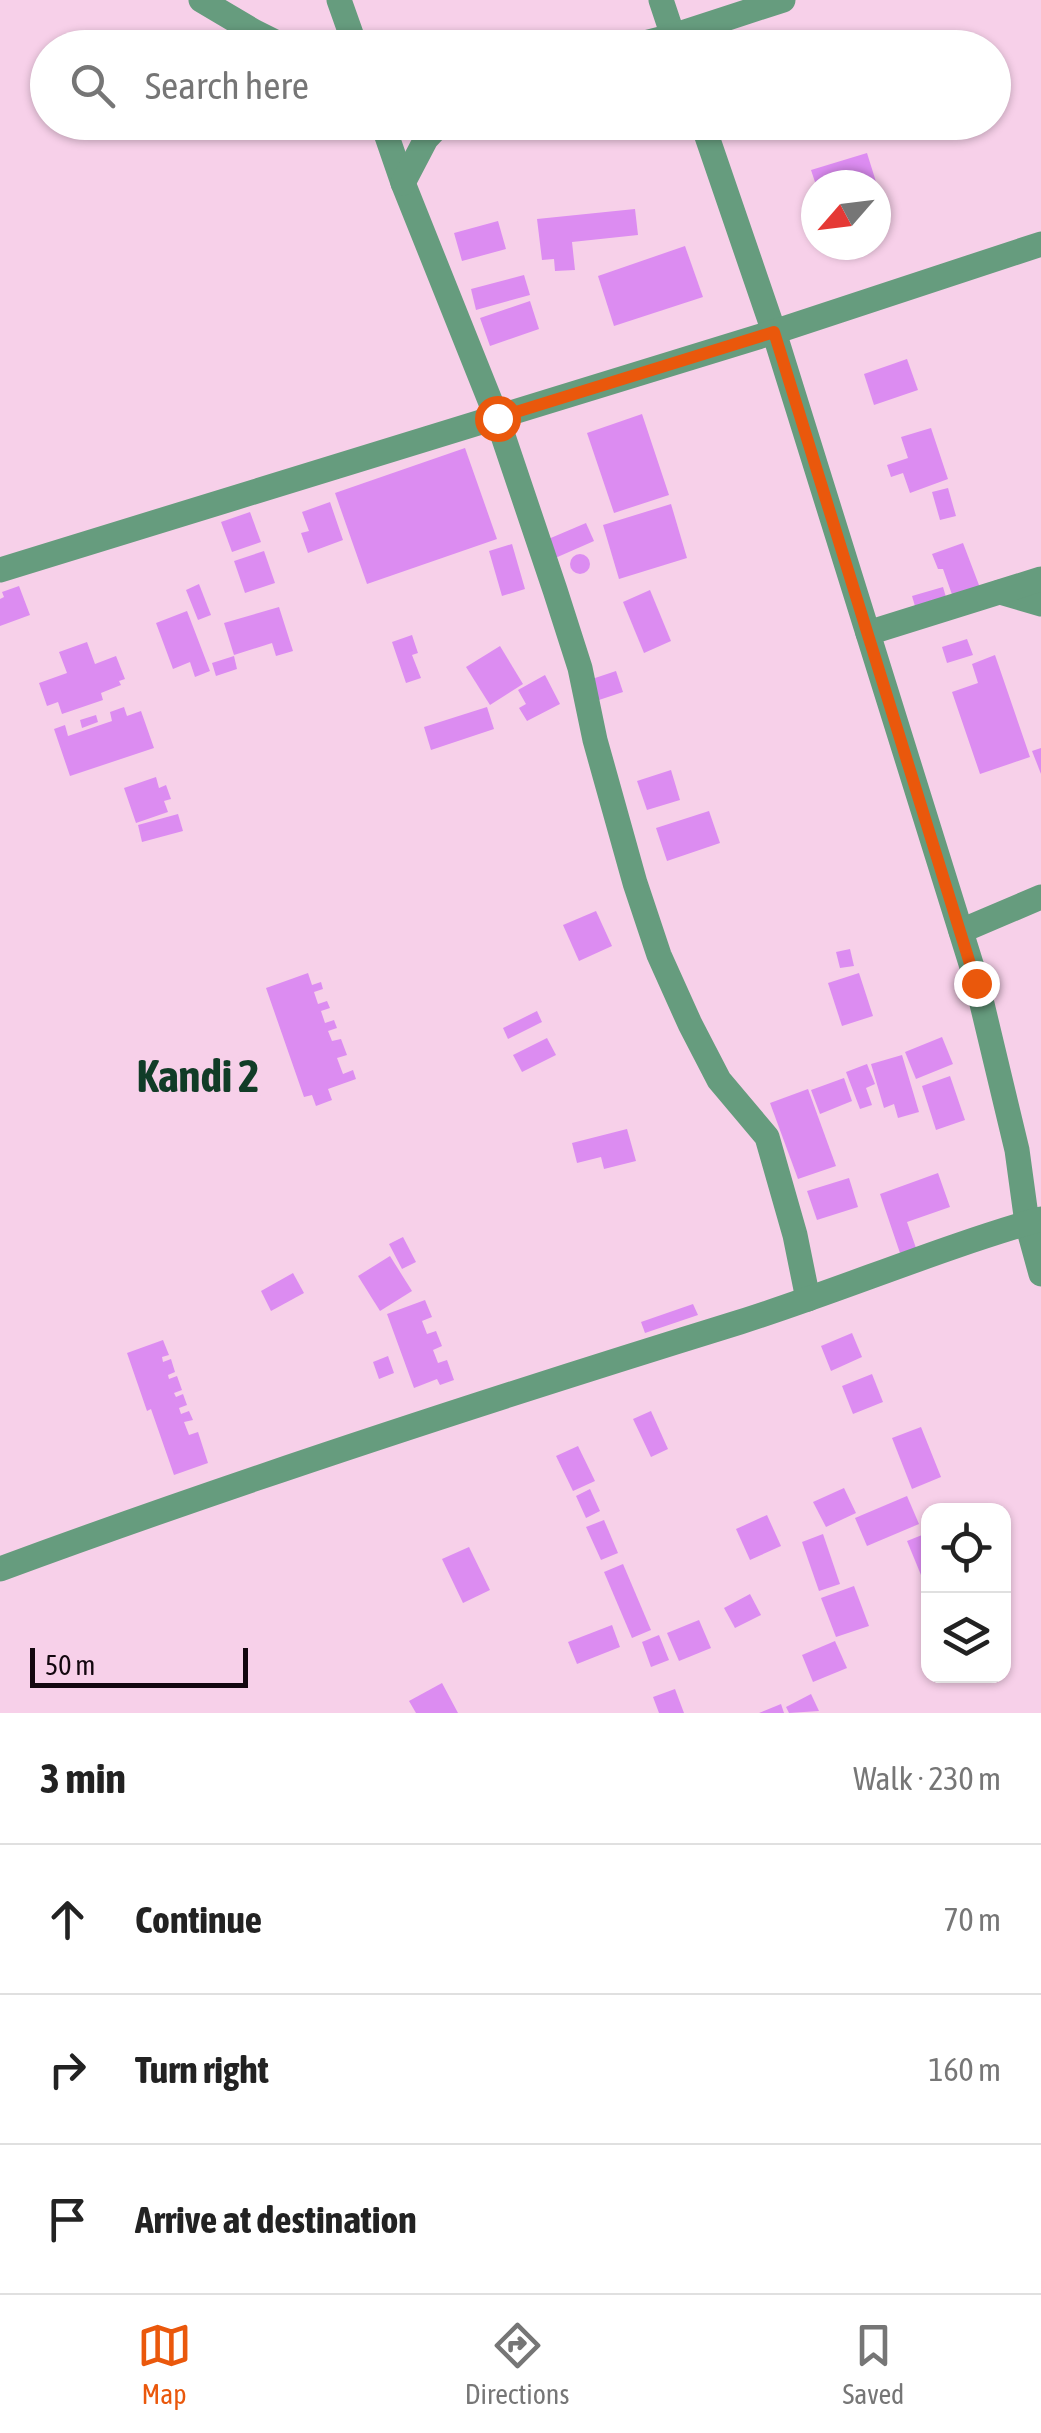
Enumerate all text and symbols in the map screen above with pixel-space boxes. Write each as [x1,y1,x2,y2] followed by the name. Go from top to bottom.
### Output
[30,30,1011,140] search box
[65,58,120,113] icon: search
[145,64,309,107] text: Search here
[801,170,891,260] north arrow
[475,396,521,442] route start
[954,961,1000,1007] route end
[137,1050,259,1102] district label: Kandi 2
[921,1503,1011,1683] map controls
[921,1503,1011,1593] button: locate
[921,1593,1011,1683] button: layers
[30,1643,248,1688] scale bar
[45,1649,95,1681] text: 50 m
[40,1754,126,1802] text: 3 min
[853,1760,1001,1797] text: Walk · 230 m
[40,1892,95,1947] icon: ahead
[135,1898,262,1941] text: Continue
[943,1901,1001,1938] text: 70 m
[40,2042,95,2097] icon: right
[135,2048,269,2091] text: Turn right
[928,2051,1001,2088] text: 160 m
[40,2192,95,2247] icon: arrive
[135,2198,417,2241] text: Arrive at destination
[137,2318,192,2410] tab: Map
[465,2318,569,2410] tab: Directions
[843,2318,904,2410] tab: Saved

